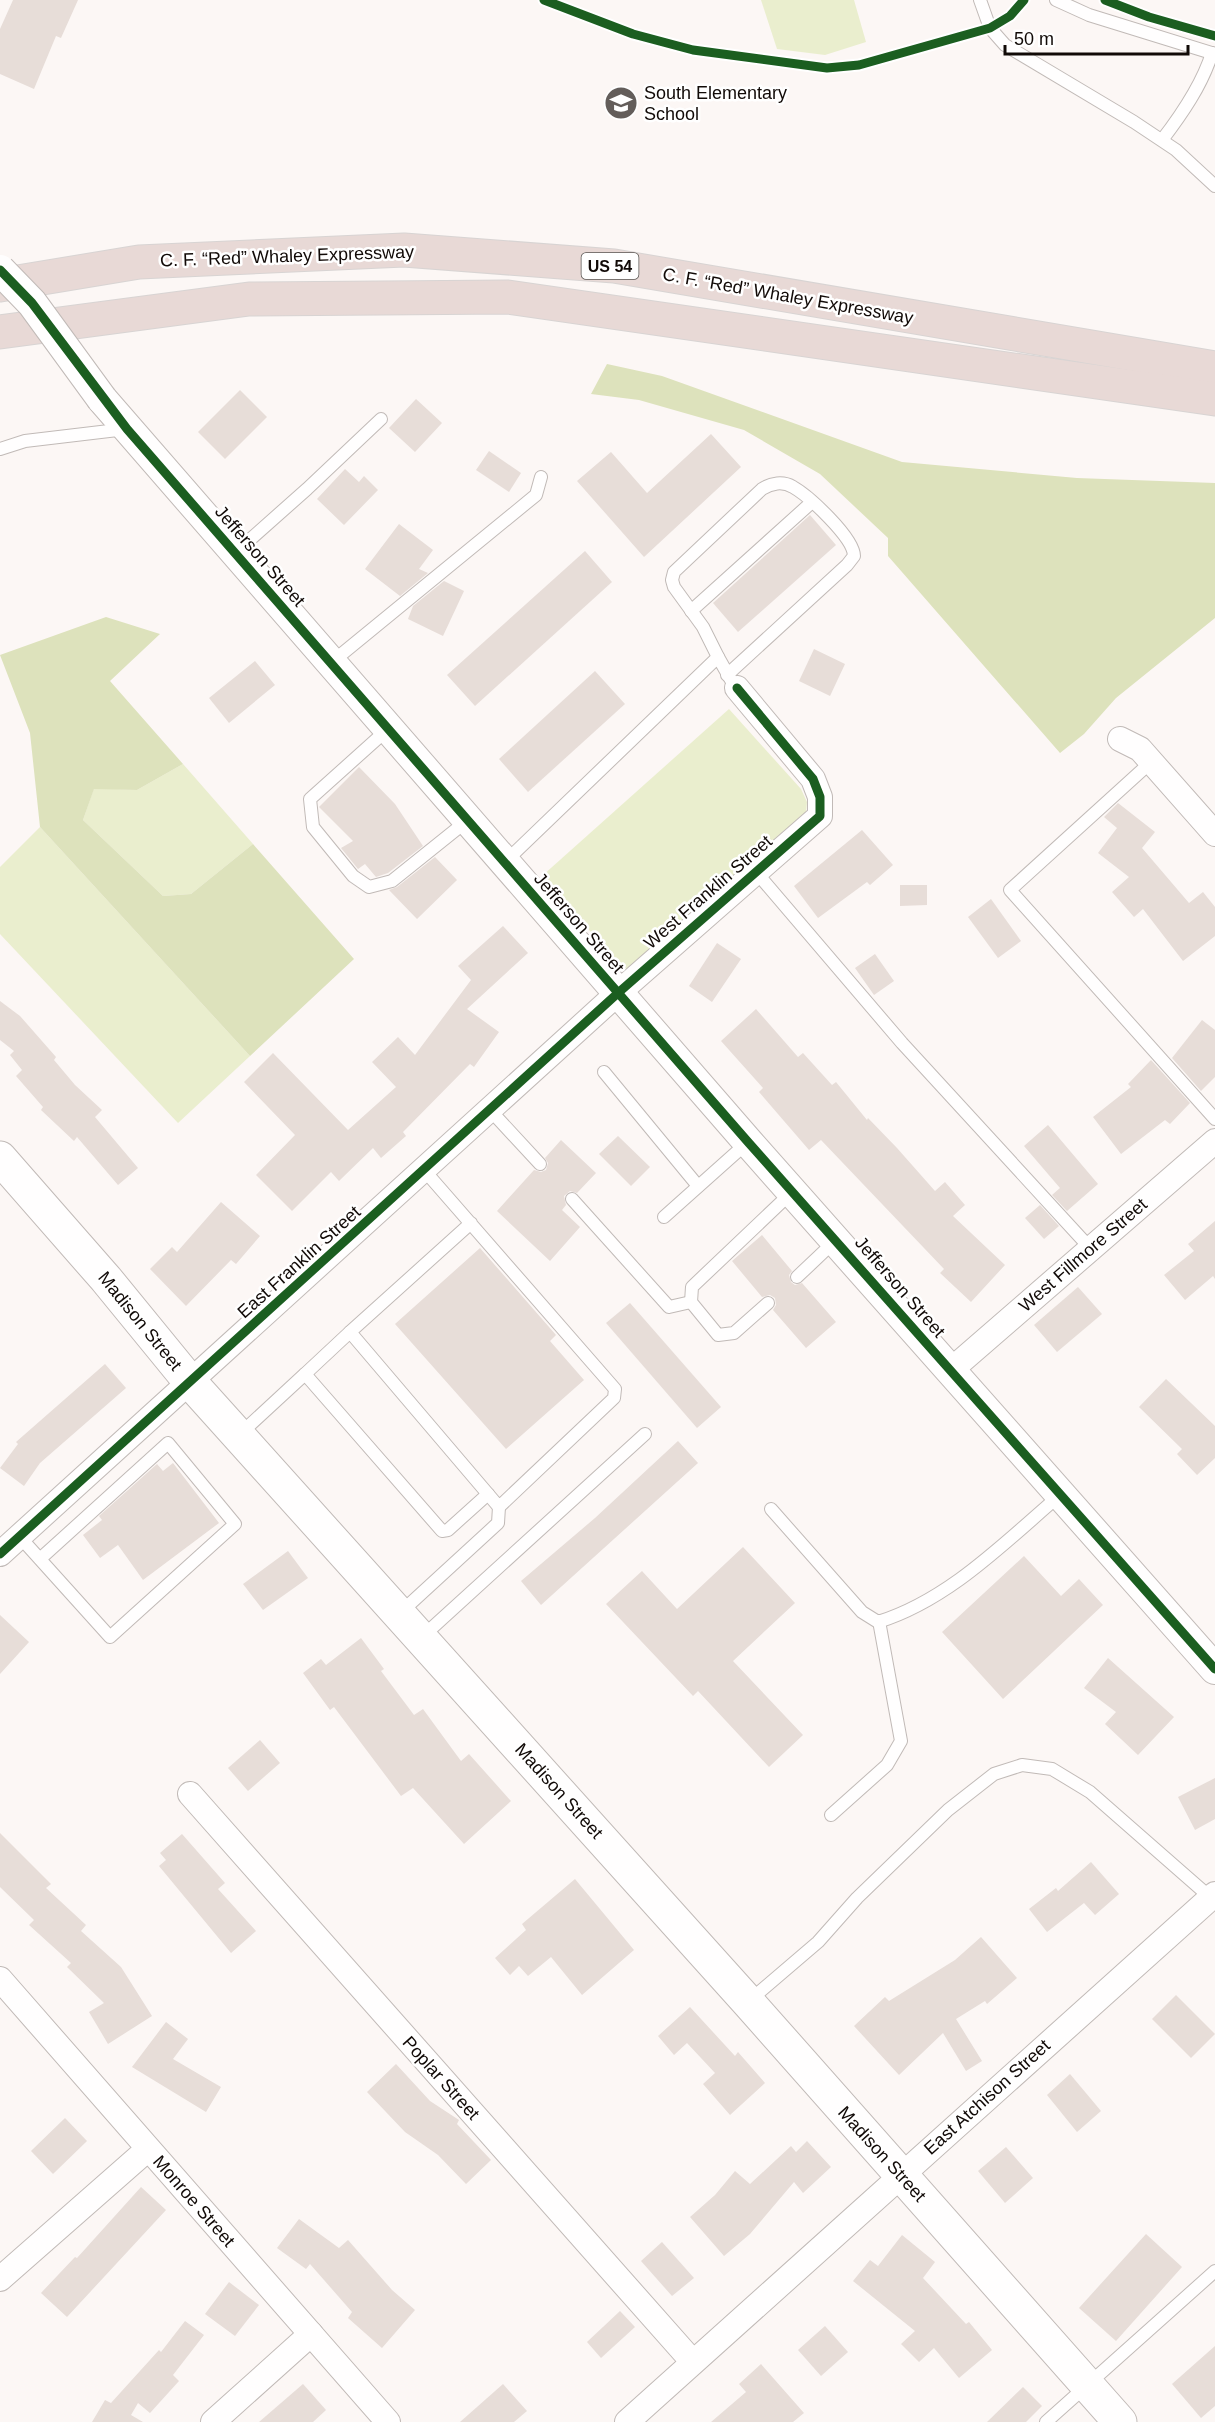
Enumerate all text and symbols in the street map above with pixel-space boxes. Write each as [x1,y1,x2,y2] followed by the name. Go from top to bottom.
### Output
[1005,18,1188,56] scale bar
[1014,29,1054,49] text: 50 m
[644,83,787,124] place label: South Elementary School
[603,85,639,121] school or university icon: South Elementary School
[160,242,414,270] street label: C. F. “Red” Whaley Expressway
[582,253,638,279] road number: US 54
[661,264,915,328] street label: C. F. “Red” Whaley Expressway
[211,502,309,610] street label: Jefferson Street
[640,831,776,953] street label: West Franklin Street
[530,869,628,977] street label: Jefferson Street
[1015,1194,1151,1316] street label: West Fillmore Street
[234,1202,364,1322] street label: East Franklin Street
[851,1233,949,1341] street label: Jefferson Street
[94,1268,186,1374] street label: Madison Street
[511,1739,607,1843] street label: Madison Street
[398,2032,484,2124] street label: Poplar Street
[920,2035,1054,2159] street label: East Atchison Street
[834,2102,930,2206] street label: Madison Street
[149,2151,239,2251] street label: Monroe Street

